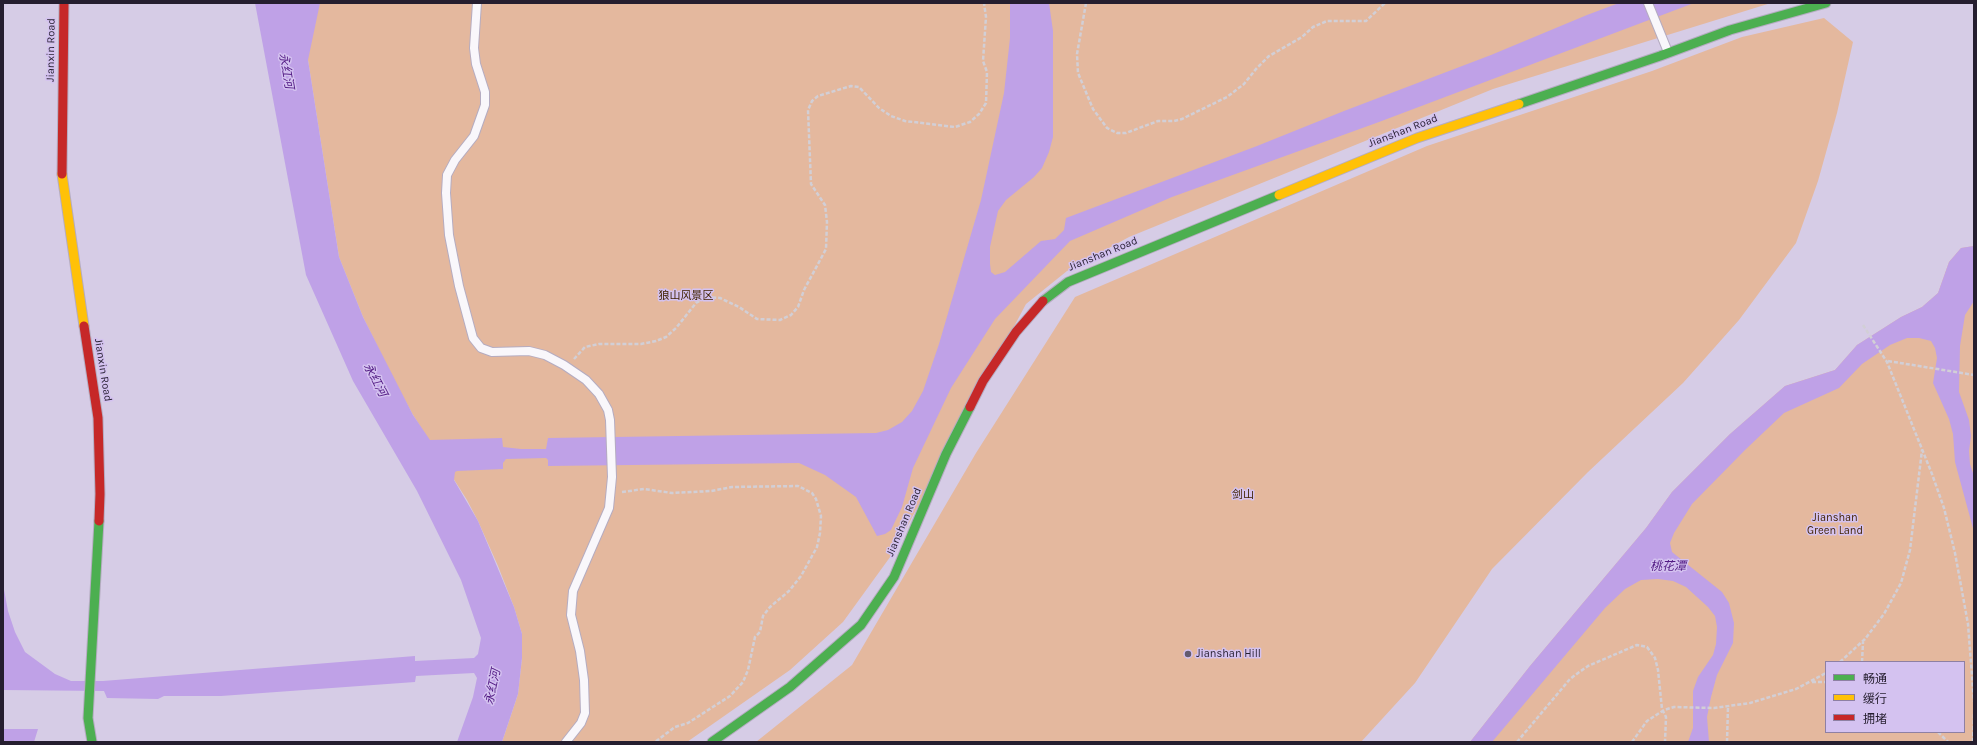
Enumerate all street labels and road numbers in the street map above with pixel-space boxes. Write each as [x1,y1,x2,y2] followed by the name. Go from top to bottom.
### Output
[44,18,58,82] street label: Jianxin Road
[1366,112,1440,150] street label: Jianshan Road
[1066,234,1140,274] street label: Jianshan Road
[91,337,115,403] street label: Jianxin Road
[884,486,924,558] street label: Jianshan Road

